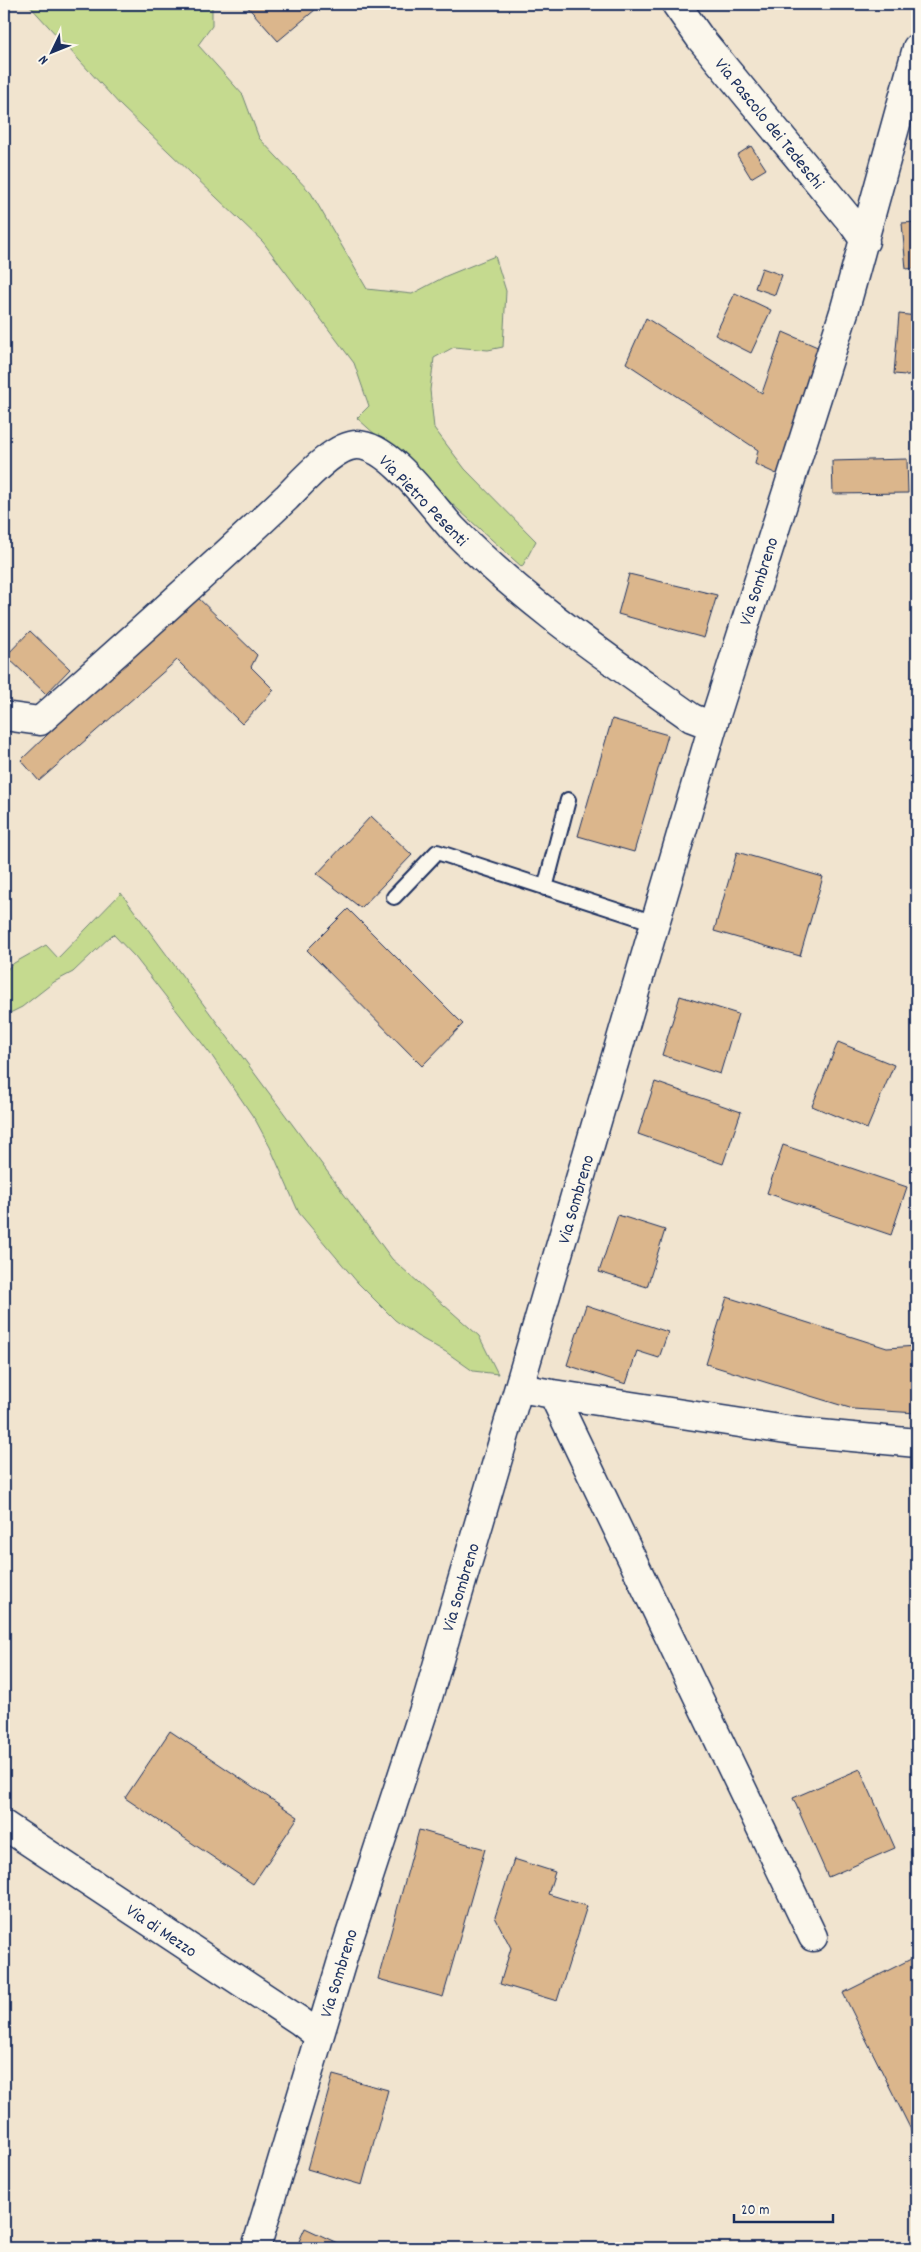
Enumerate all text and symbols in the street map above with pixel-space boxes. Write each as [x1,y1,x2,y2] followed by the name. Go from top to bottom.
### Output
[28,28,78,78] north arrow
[34,50,54,69] text: N
[707,54,829,195] street label: Via Pascolo dei Tedeschi
[372,450,473,553] street label: Via Pietro Pesenti
[734,534,786,629] street label: Via Sombreno
[553,1152,602,1247] street label: Via Sombreno
[437,1540,488,1635] street label: Via Sombreno
[120,1899,201,1965] street label: Via di Mezzo
[315,1926,366,2021] street label: Via Sombreno
[734,2192,832,2224] scale bar
[741,2200,769,2222] text: 20 m

